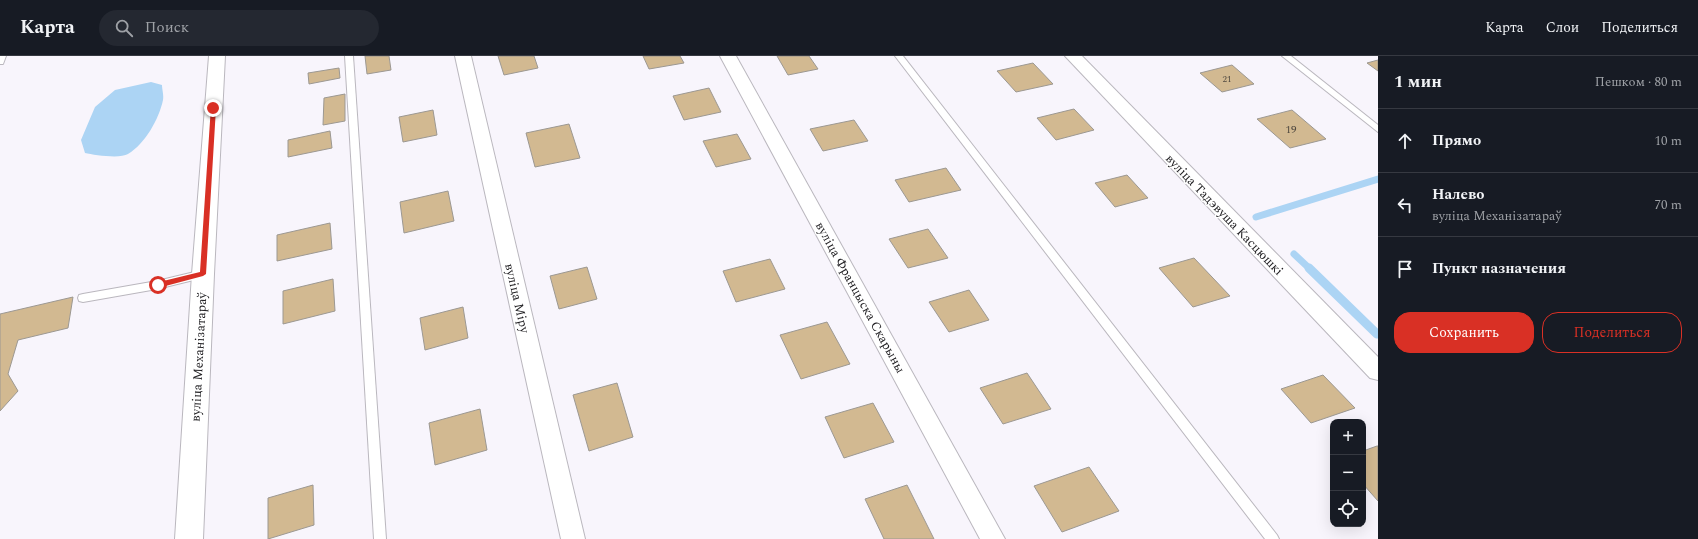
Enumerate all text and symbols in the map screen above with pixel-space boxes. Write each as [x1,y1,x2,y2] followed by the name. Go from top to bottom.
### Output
[99,10,379,46] search box
[20,13,75,42] text: Карта
[145,16,189,39] text: Поиск
[113,17,135,39] icon: search
[1485,17,1524,38] text: Карта
[1546,17,1579,38] text: Слои
[1601,17,1678,38] text: Поделиться
[1394,69,1442,95] text: 1 мин
[1222,72,1232,86] house number: 21
[1595,72,1682,92] text: Пешком · 80 m
[204,99,222,117] route end
[1286,121,1297,138] house number: 19
[1432,129,1481,152] text: Прямо
[1394,130,1416,152] icon: ahead
[1655,131,1682,151] text: 10 m
[1161,149,1288,280] street label: вуліца Тадэвуша Касцюшкі
[1432,183,1485,206] text: Налево
[1394,194,1416,216] icon: left
[1655,195,1682,215] text: 70 m
[1432,206,1562,226] text: вуліца Механізатараў
[810,218,910,377] street label: вуліца Францыска Скарыны
[1432,257,1566,280] text: Пункт назначения
[1394,258,1416,280] icon: arrive
[499,261,535,336] street label: вуліца Міру
[149,276,167,294] route start
[186,291,212,422] street label: вуліца Механізатараў
[1394,312,1534,353] button: Сохранить
[1542,312,1682,353] button: Поделиться
[1330,419,1366,527] map controls
[1330,419,1366,455] button: +
[1330,455,1366,491] button: −
[1330,491,1366,527] button: locate

